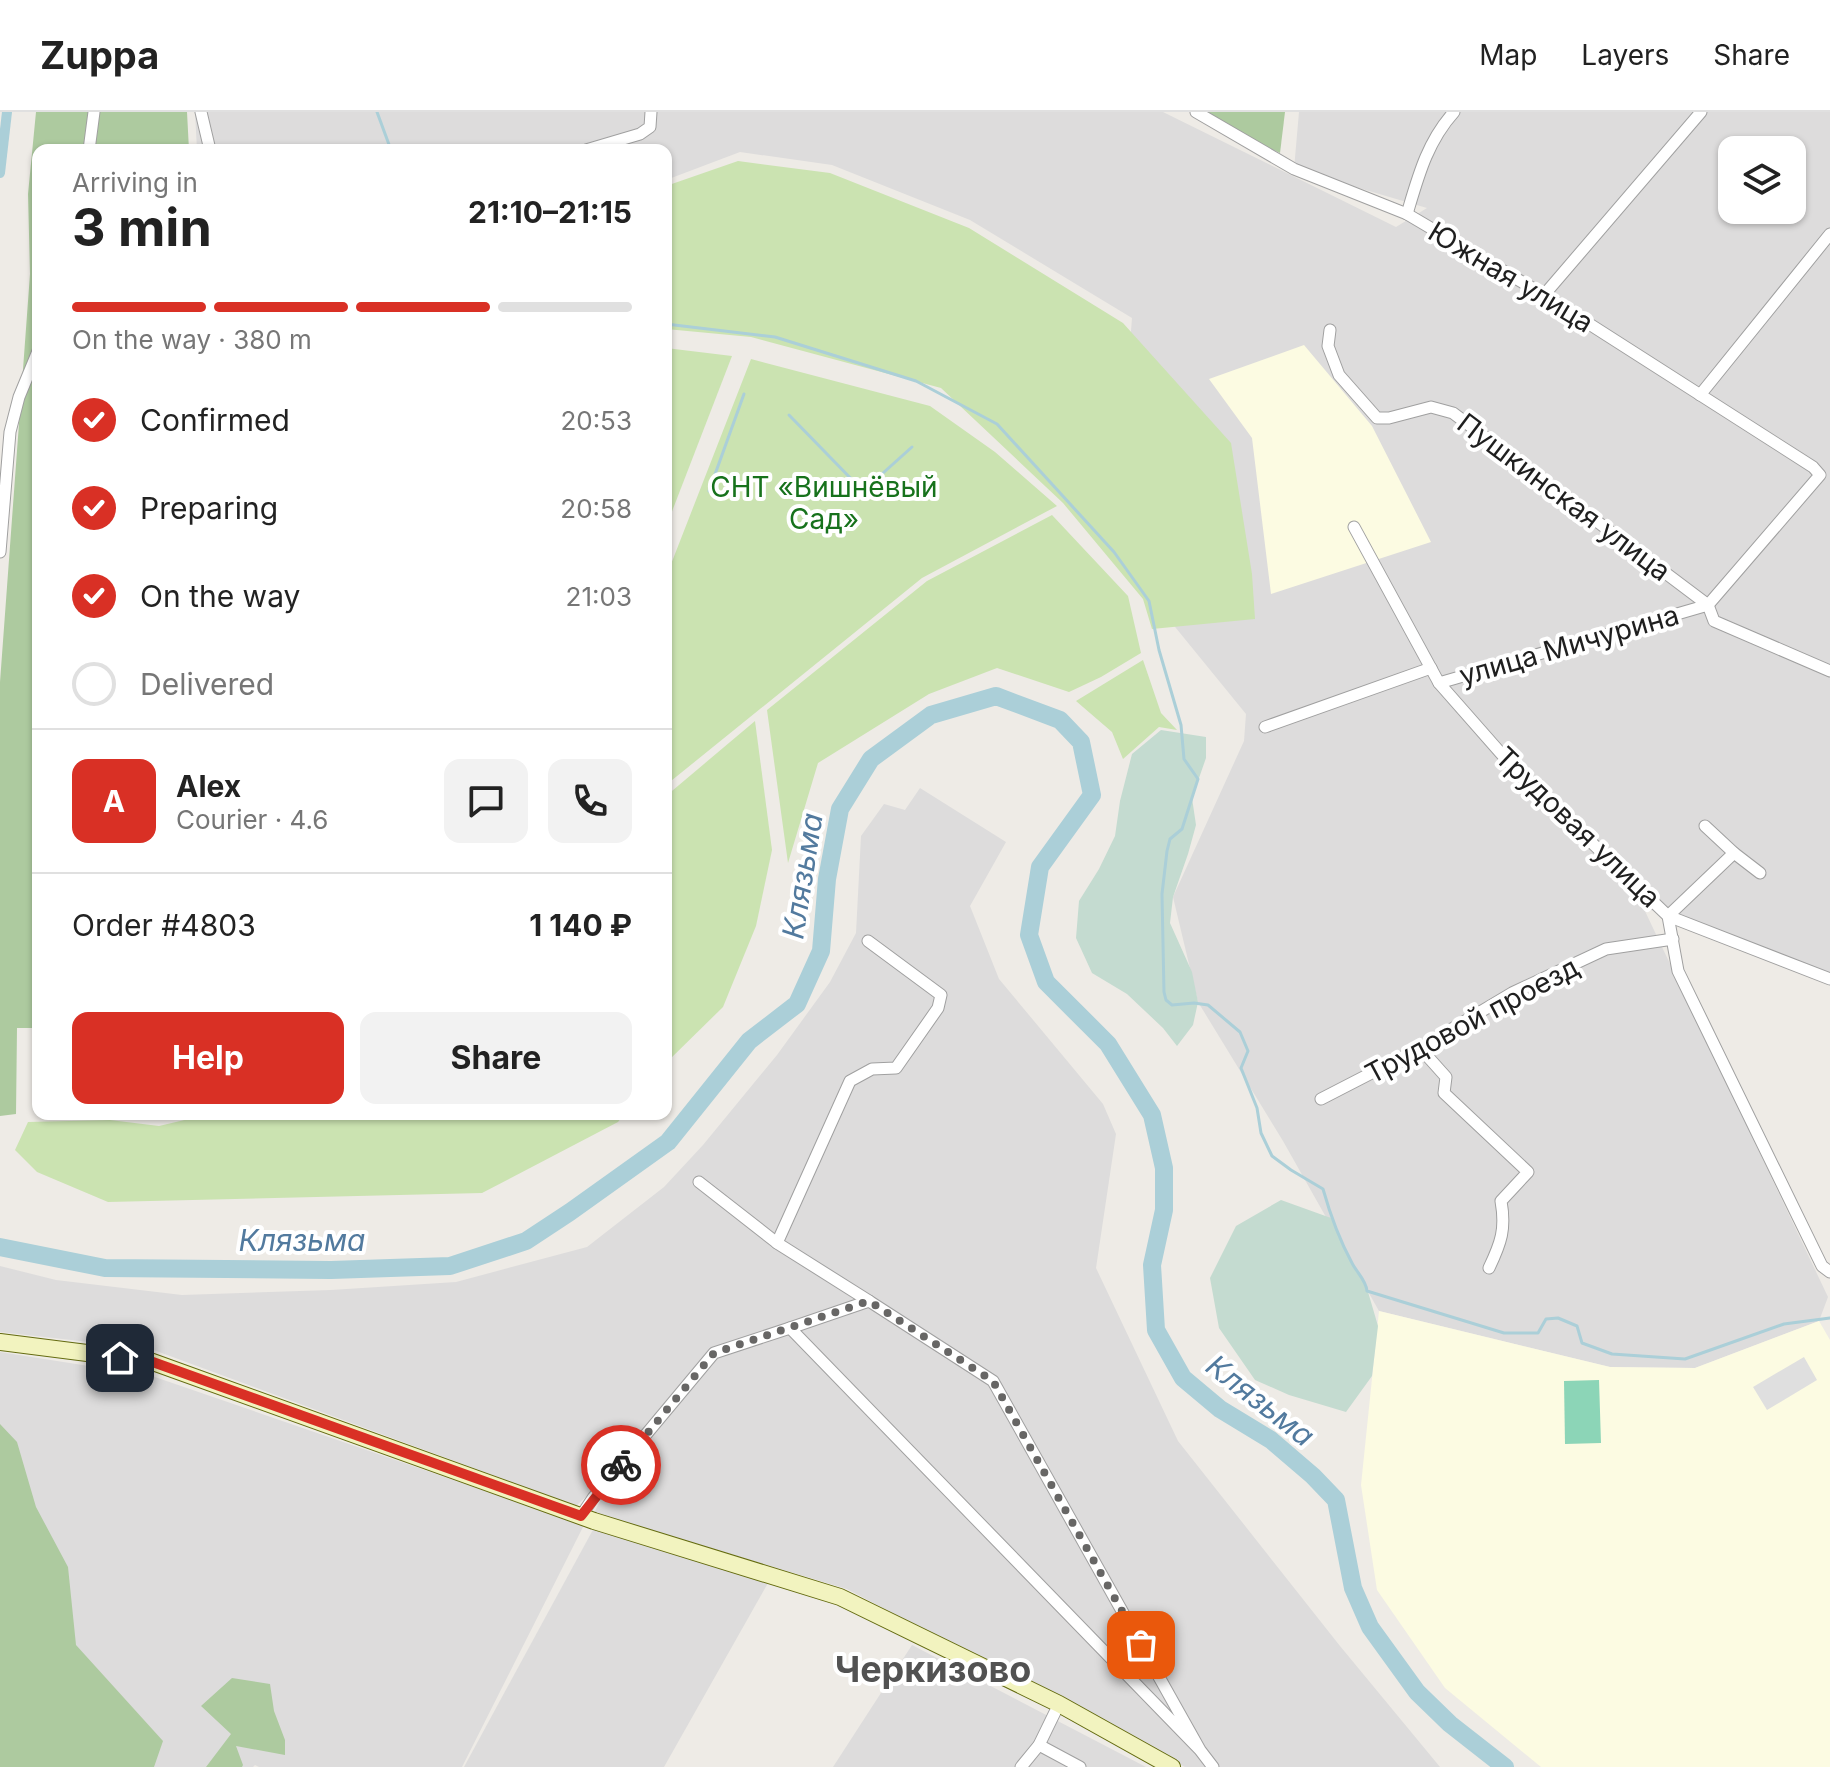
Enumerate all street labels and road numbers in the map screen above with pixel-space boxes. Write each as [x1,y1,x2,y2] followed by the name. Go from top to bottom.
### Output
[1422,214,1600,340] street label: Южная улица
[1451,406,1677,588] street label: Пушкинская улица
[1455,597,1683,693] street label: улица Мичурина
[1488,740,1668,914] street label: Трудовая улица
[1359,949,1585,1091] street label: Трудовой проезд

